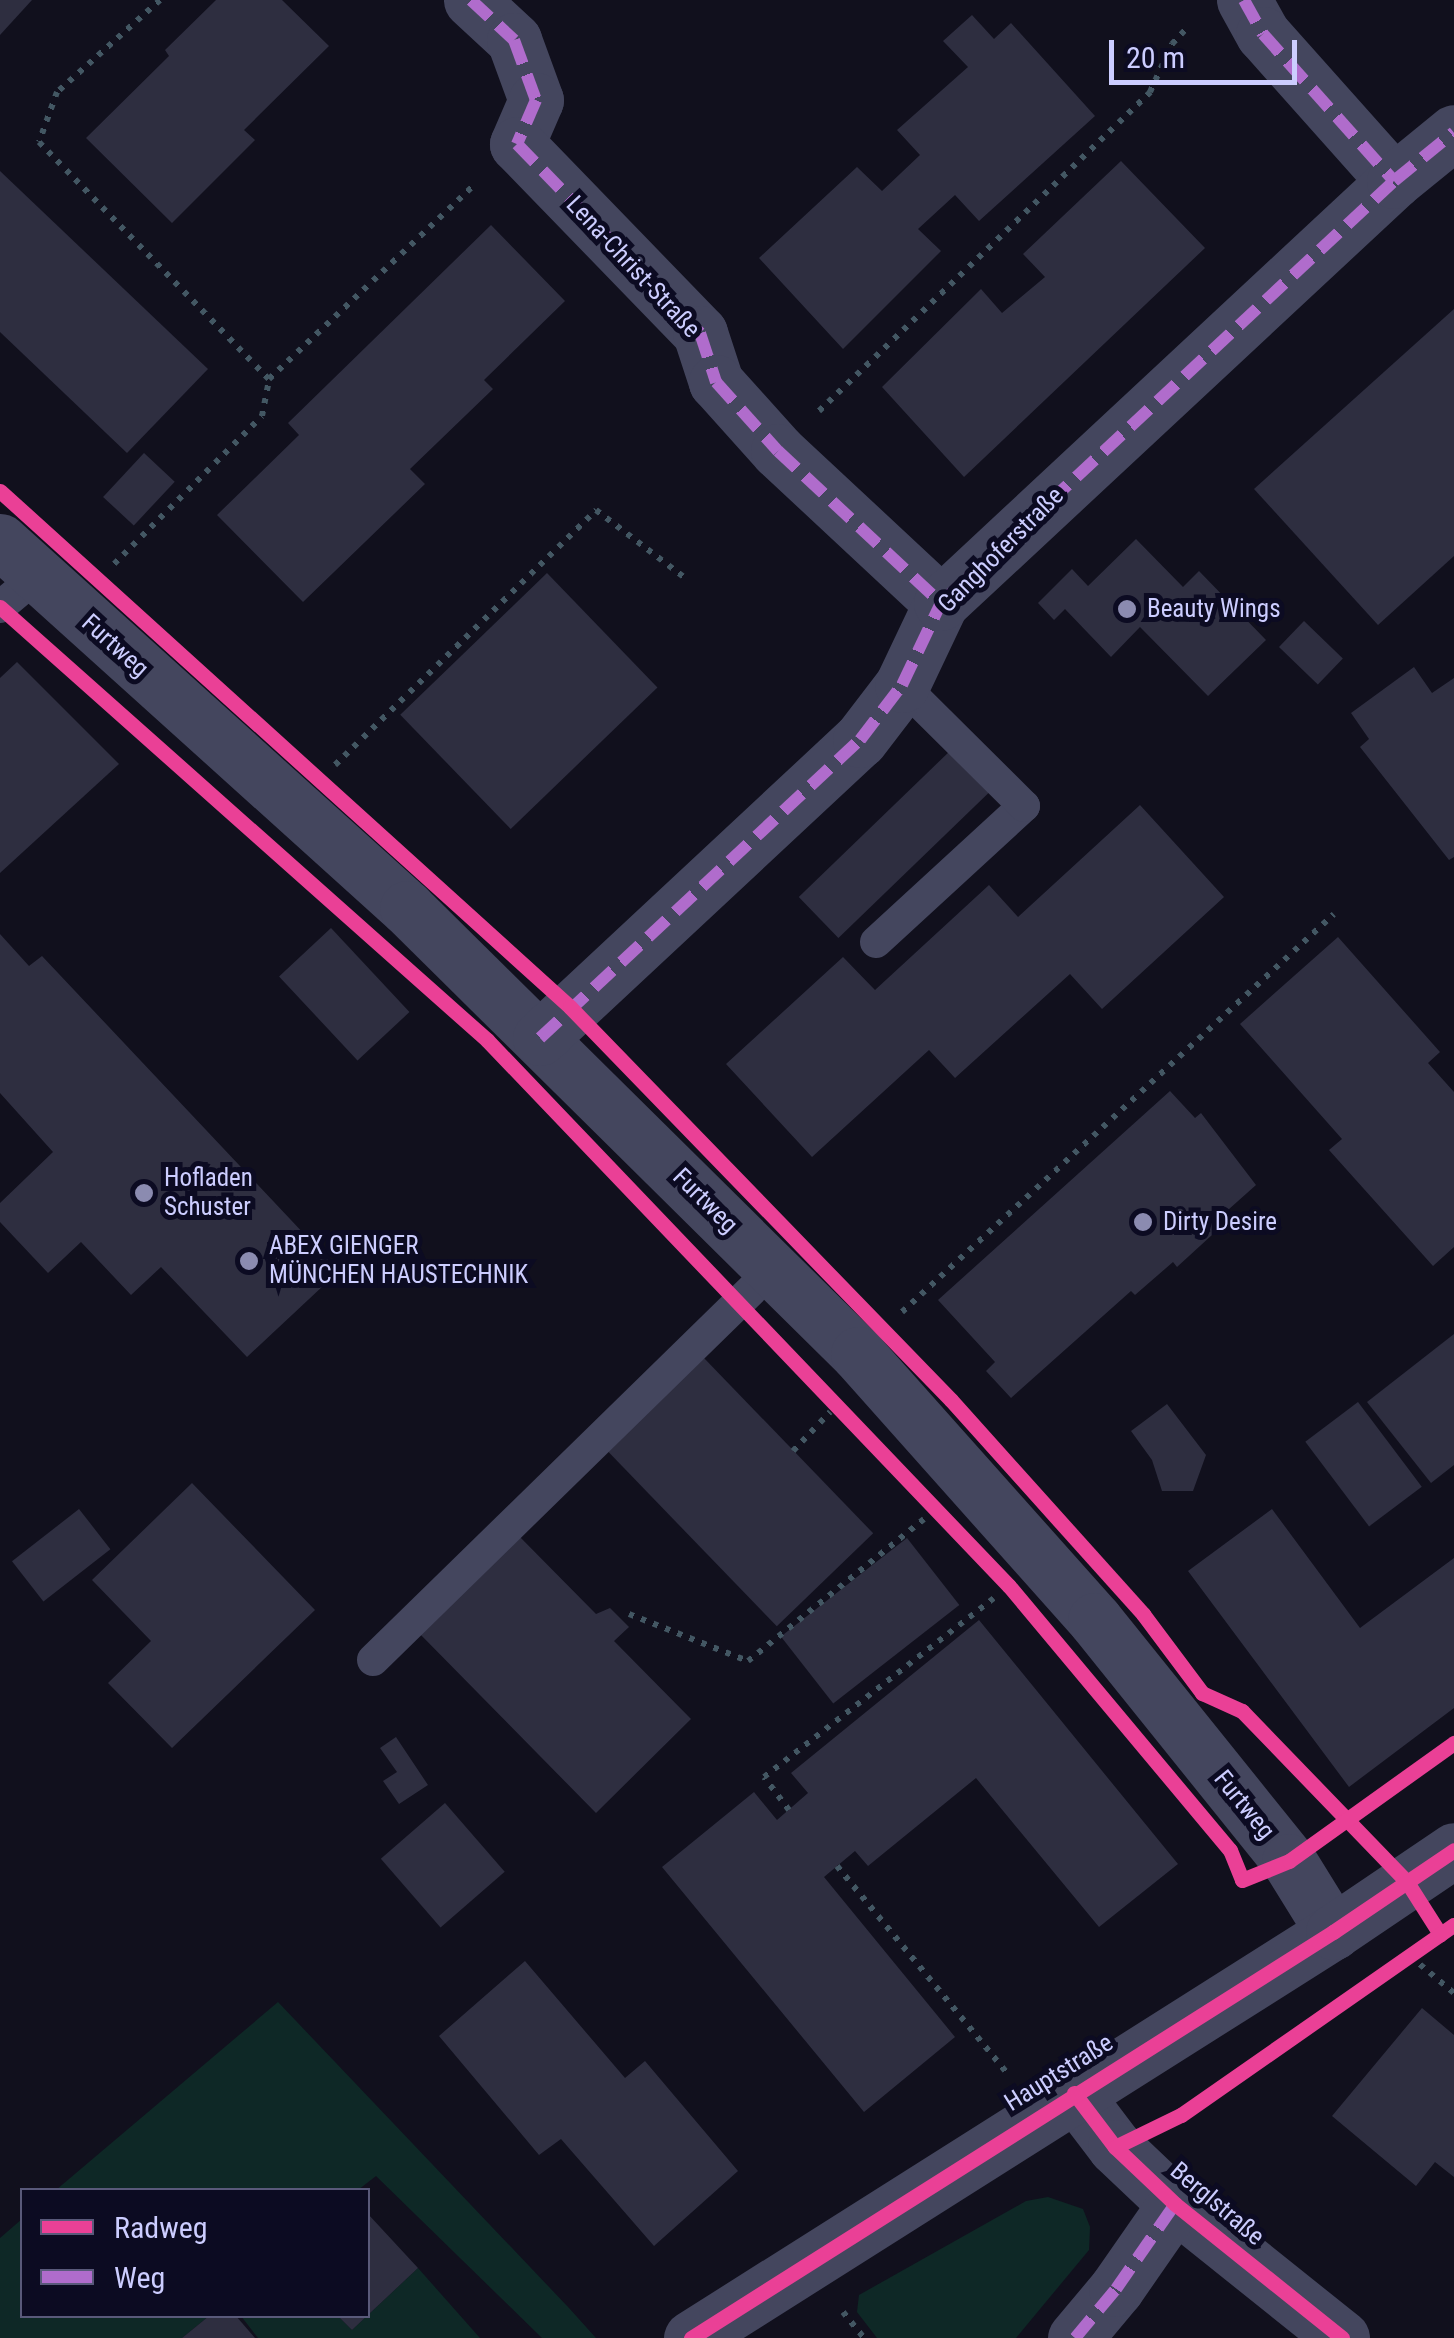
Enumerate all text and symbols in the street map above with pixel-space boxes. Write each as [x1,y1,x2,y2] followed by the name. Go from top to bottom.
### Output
[1114,20,1302,82] scale bar
[1126,40,1185,75] text: 20 m
[560,190,706,344] street label: Lena-Christ-Straße
[932,481,1070,619] street label: Ganghoferstraße
[1147,594,1281,624] place label: Beauty Wings
[1116,598,1138,620] marker: Beauty Wings
[75,608,155,684] street label: Furtweg
[666,1162,744,1240] street label: Furtweg
[164,1164,253,1223] place label: Hofladen Schuster
[133,1182,155,1204] marker: Hofladen Schuster
[1163,1207,1277,1237] place label: Dirty Desire
[1132,1211,1154,1233] marker: Dirty Desire
[269,1232,528,1291] place label: ABEX GIENGER MÜNCHEN HAUSTECHNIK
[238,1250,260,1272] marker: ABEX GIENGER MÜNCHEN HAUSTECHNIK
[1207,1765,1281,1845] street label: Furtweg
[999,2028,1119,2118] street label: Hauptstraße
[1164,2156,1270,2252] street label: Berglstraße
[20,2188,370,2318] legend
[114,2210,208,2245] text: Radweg
[114,2260,165,2295] text: Weg

